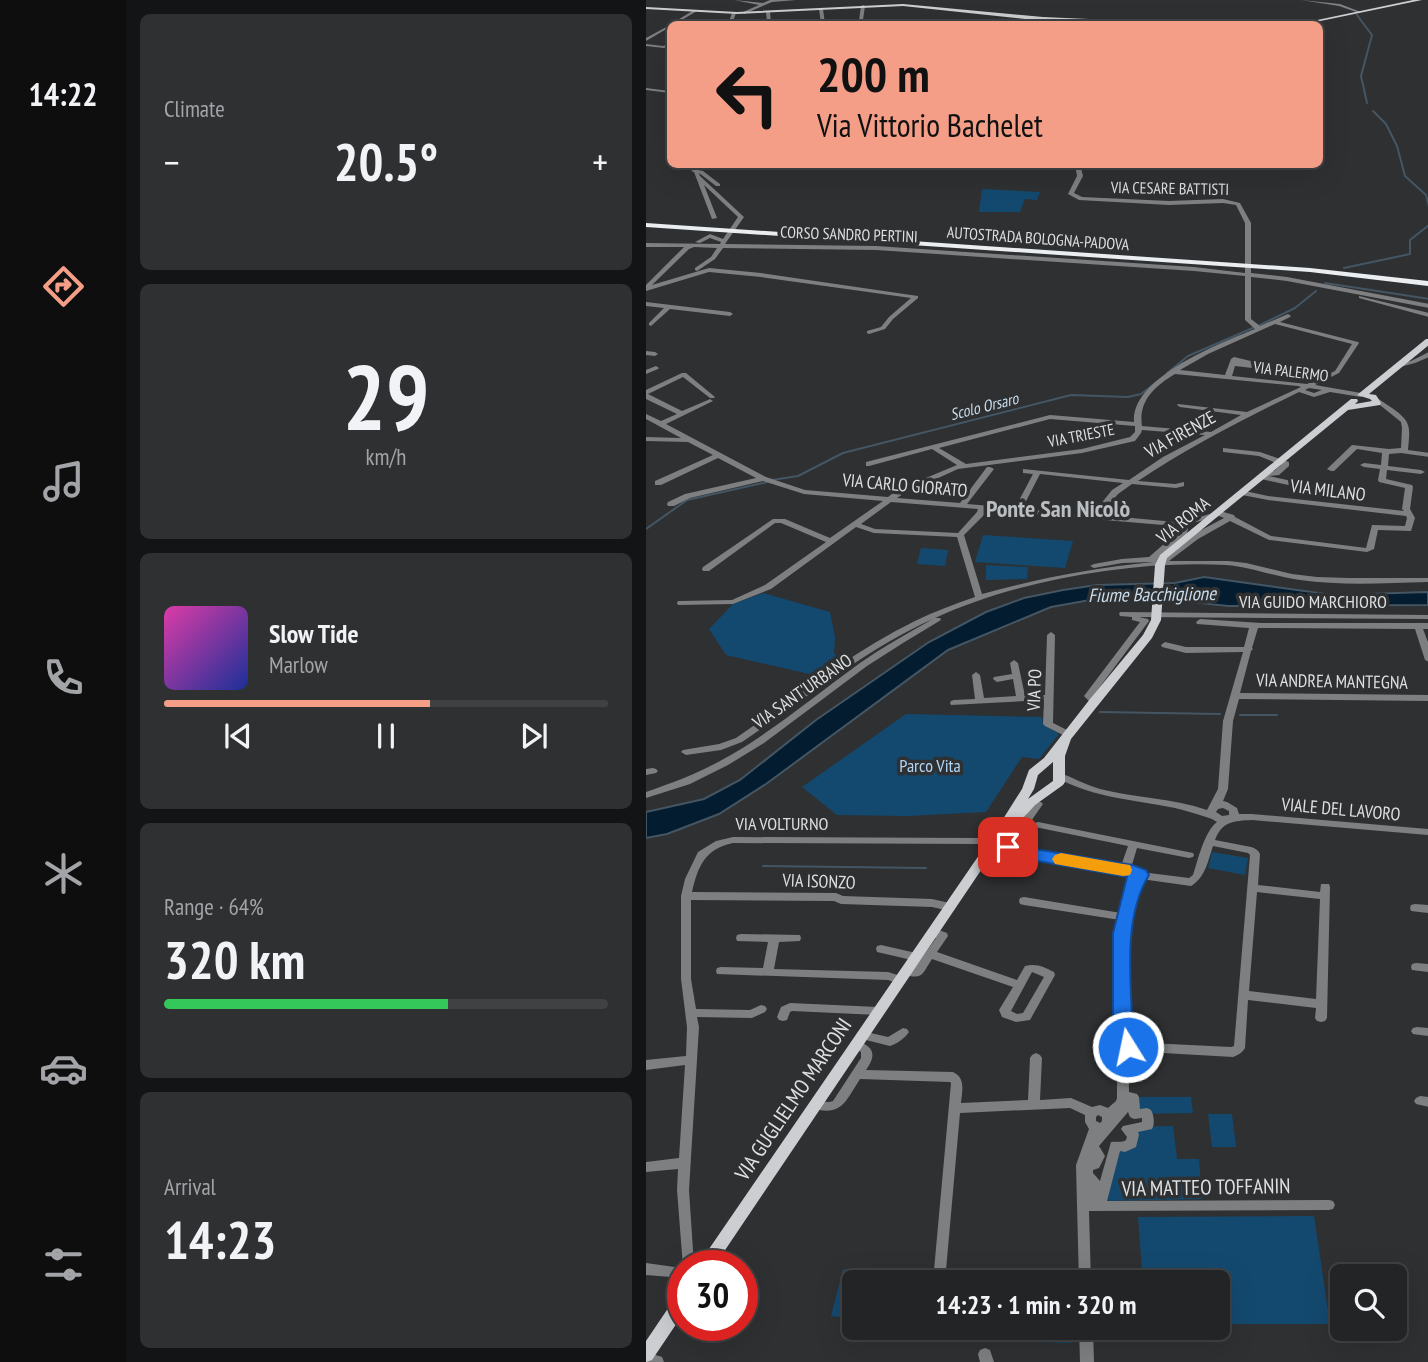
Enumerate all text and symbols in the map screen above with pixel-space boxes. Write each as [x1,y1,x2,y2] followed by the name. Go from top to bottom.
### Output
[817,42,930,106] text: 200 m
[702,49,793,140] icon: left
[28,73,98,115] text: 14:22
[164,94,225,123] text: Climate
[817,104,1043,146] text: Via Vittorio Bachelet
[334,128,438,195] text: 20.5°
[164,137,180,186] text: −
[592,137,608,186] text: +
[1110,177,1229,199] street label: VIA CESARE BATTISTI
[780,222,918,246] street label: CORSO SANDRO PERTINI
[946,222,1130,254] street label: AUTOSTRADA BOLOGNA-PADOVA
[39,262,88,311] icon: directions
[343,337,430,455] text: 29
[1251,356,1330,386] street label: VIA PALERMO
[948,388,1021,424] water label: Scolo Orsaro
[1140,405,1219,463] street label: VIA FIRENZE
[1045,419,1116,451] street label: VIA TRIESTE
[366,442,406,471] text: km/h
[39,457,88,506] icon: music
[841,468,969,502] street label: VIA CARLO GIORATO
[1288,474,1367,506] street label: VIA MILANO
[1151,491,1215,549] street label: VIA ROMA
[986,493,1130,524] district label: Ponte San Nicolò
[1088,581,1217,607] water label: Fiume Bacchiglione
[1238,590,1387,613] street label: VIA GUIDO MARCHIORO
[269,617,359,650] text: Slow Tide
[747,648,856,734] street label: VIA SANT'URBANO
[269,650,328,679] text: Marlow
[39,653,88,702] icon: phone
[1022,668,1046,712] street label: VIA PO
[1255,668,1409,694] street label: VIA ANDREA MANTEGNA
[219,717,257,755] icon: previous
[367,717,405,755] icon: pause
[515,717,553,755] icon: next
[899,754,961,777] park label: Parco Vita
[1280,792,1401,826] street label: VIALE DEL LAVORO
[735,812,829,835] street label: VIA VOLTURNO
[978,817,1038,877] pin
[989,828,1027,866] icon: arrive
[39,849,88,898] icon: climate
[781,868,856,894] street label: VIA ISONZO
[164,892,264,921] text: Range · 64%
[164,926,305,993] text: 320 km
[1091,1010,1165,1084] position arrow
[728,1013,857,1186] street label: VIA GUGLIELMO MARCONI
[39,1044,88,1093] icon: car
[164,1172,216,1201] text: Arrival
[1120,1172,1291,1202] street label: VIA MATTEO TOFFANIN
[164,1206,276,1273] text: 14:23
[39,1240,88,1289] icon: filters
[667,1250,758,1341] speed limit sign: 30
[1330,1264,1407,1341] map controls
[1330,1264,1407,1341] button: search
[936,1288,1136,1321] text: 14:23 · 1 min · 320 m

